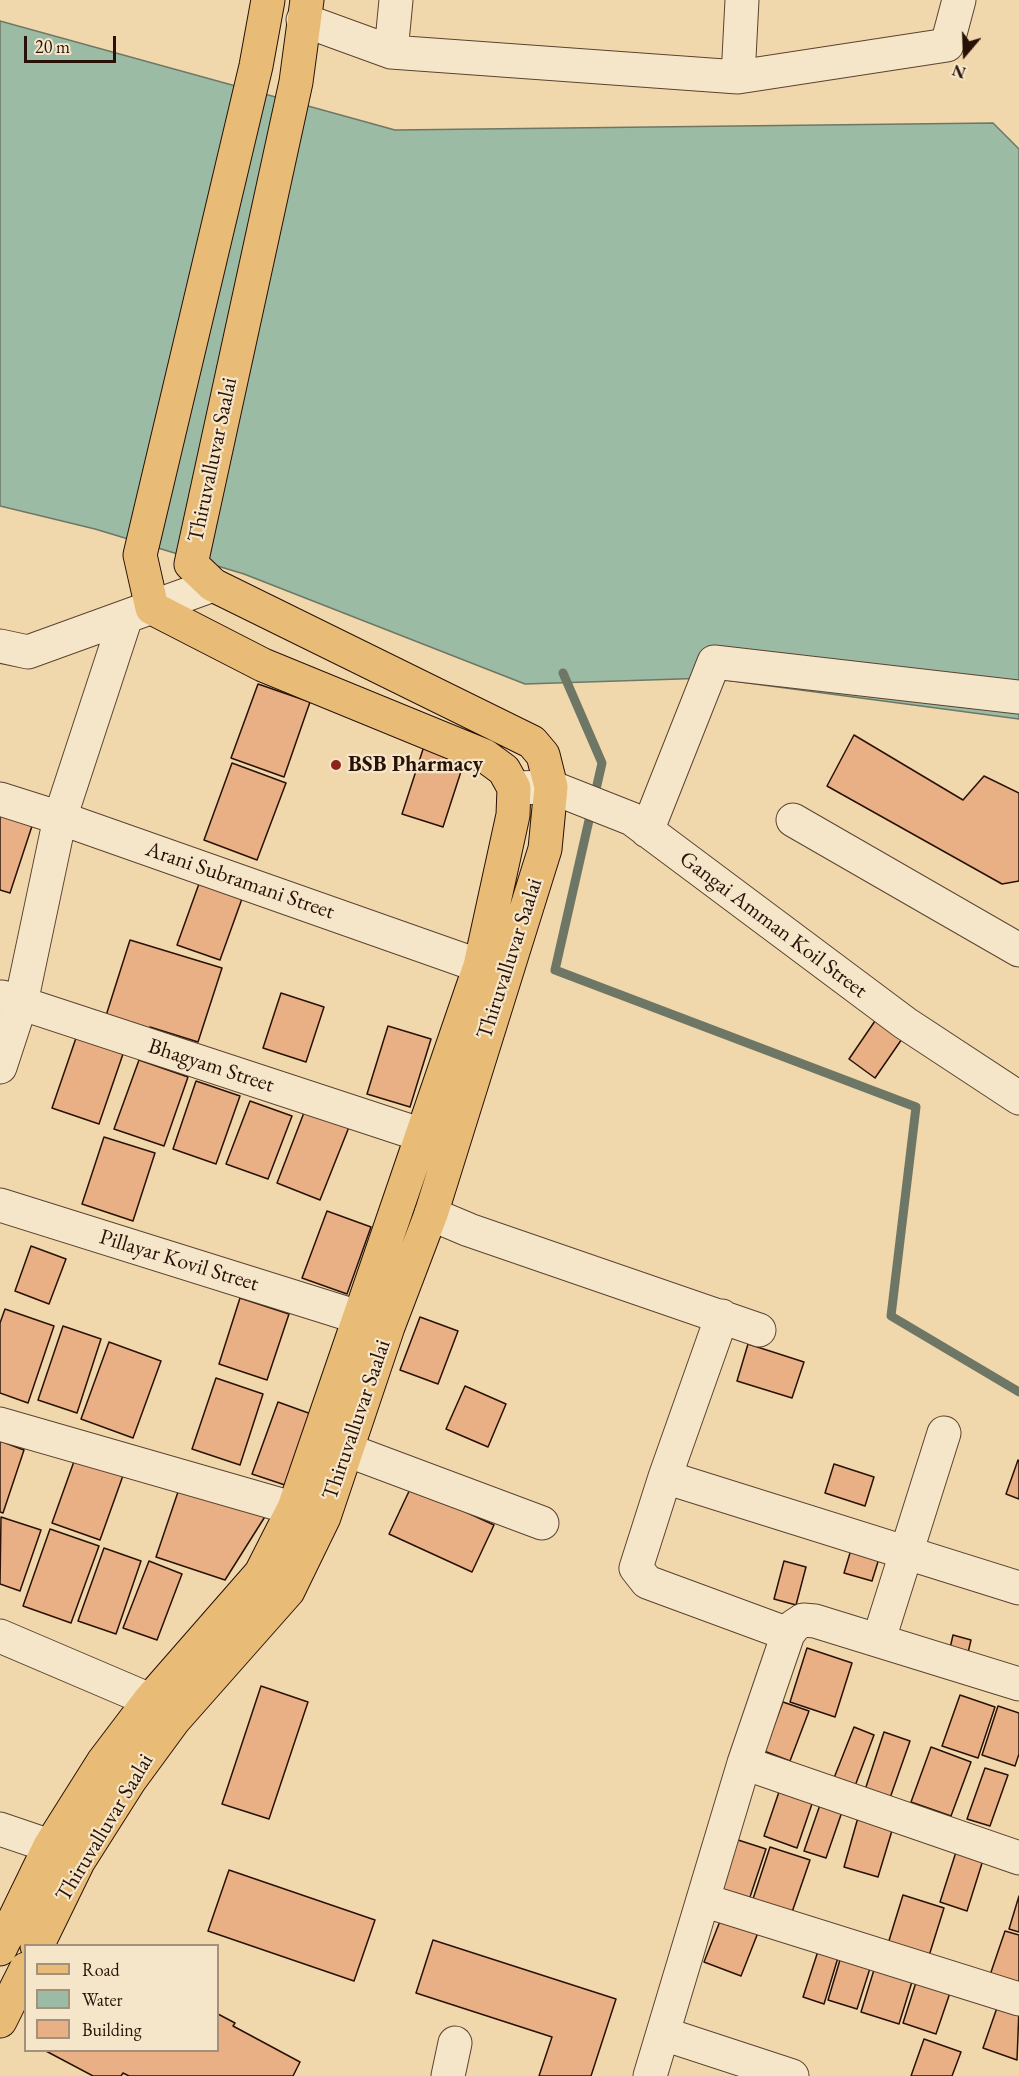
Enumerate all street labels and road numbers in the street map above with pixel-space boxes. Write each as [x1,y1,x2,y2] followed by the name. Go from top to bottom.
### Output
[183,375,243,545] street label: Thiruvalluvar Saalai
[142,836,338,926] street label: Arani Subramani Street
[674,846,872,1004] street label: Gangai Amman Koil Street
[472,875,548,1043] street label: Thiruvalluvar Saalai
[145,1033,277,1099] street label: Bhagyam Street
[96,1224,262,1298] street label: Pillayar Kovil Street
[317,1336,397,1504] street label: Thiruvalluvar Saalai
[50,1749,160,1907] street label: Thiruvalluvar Saalai

